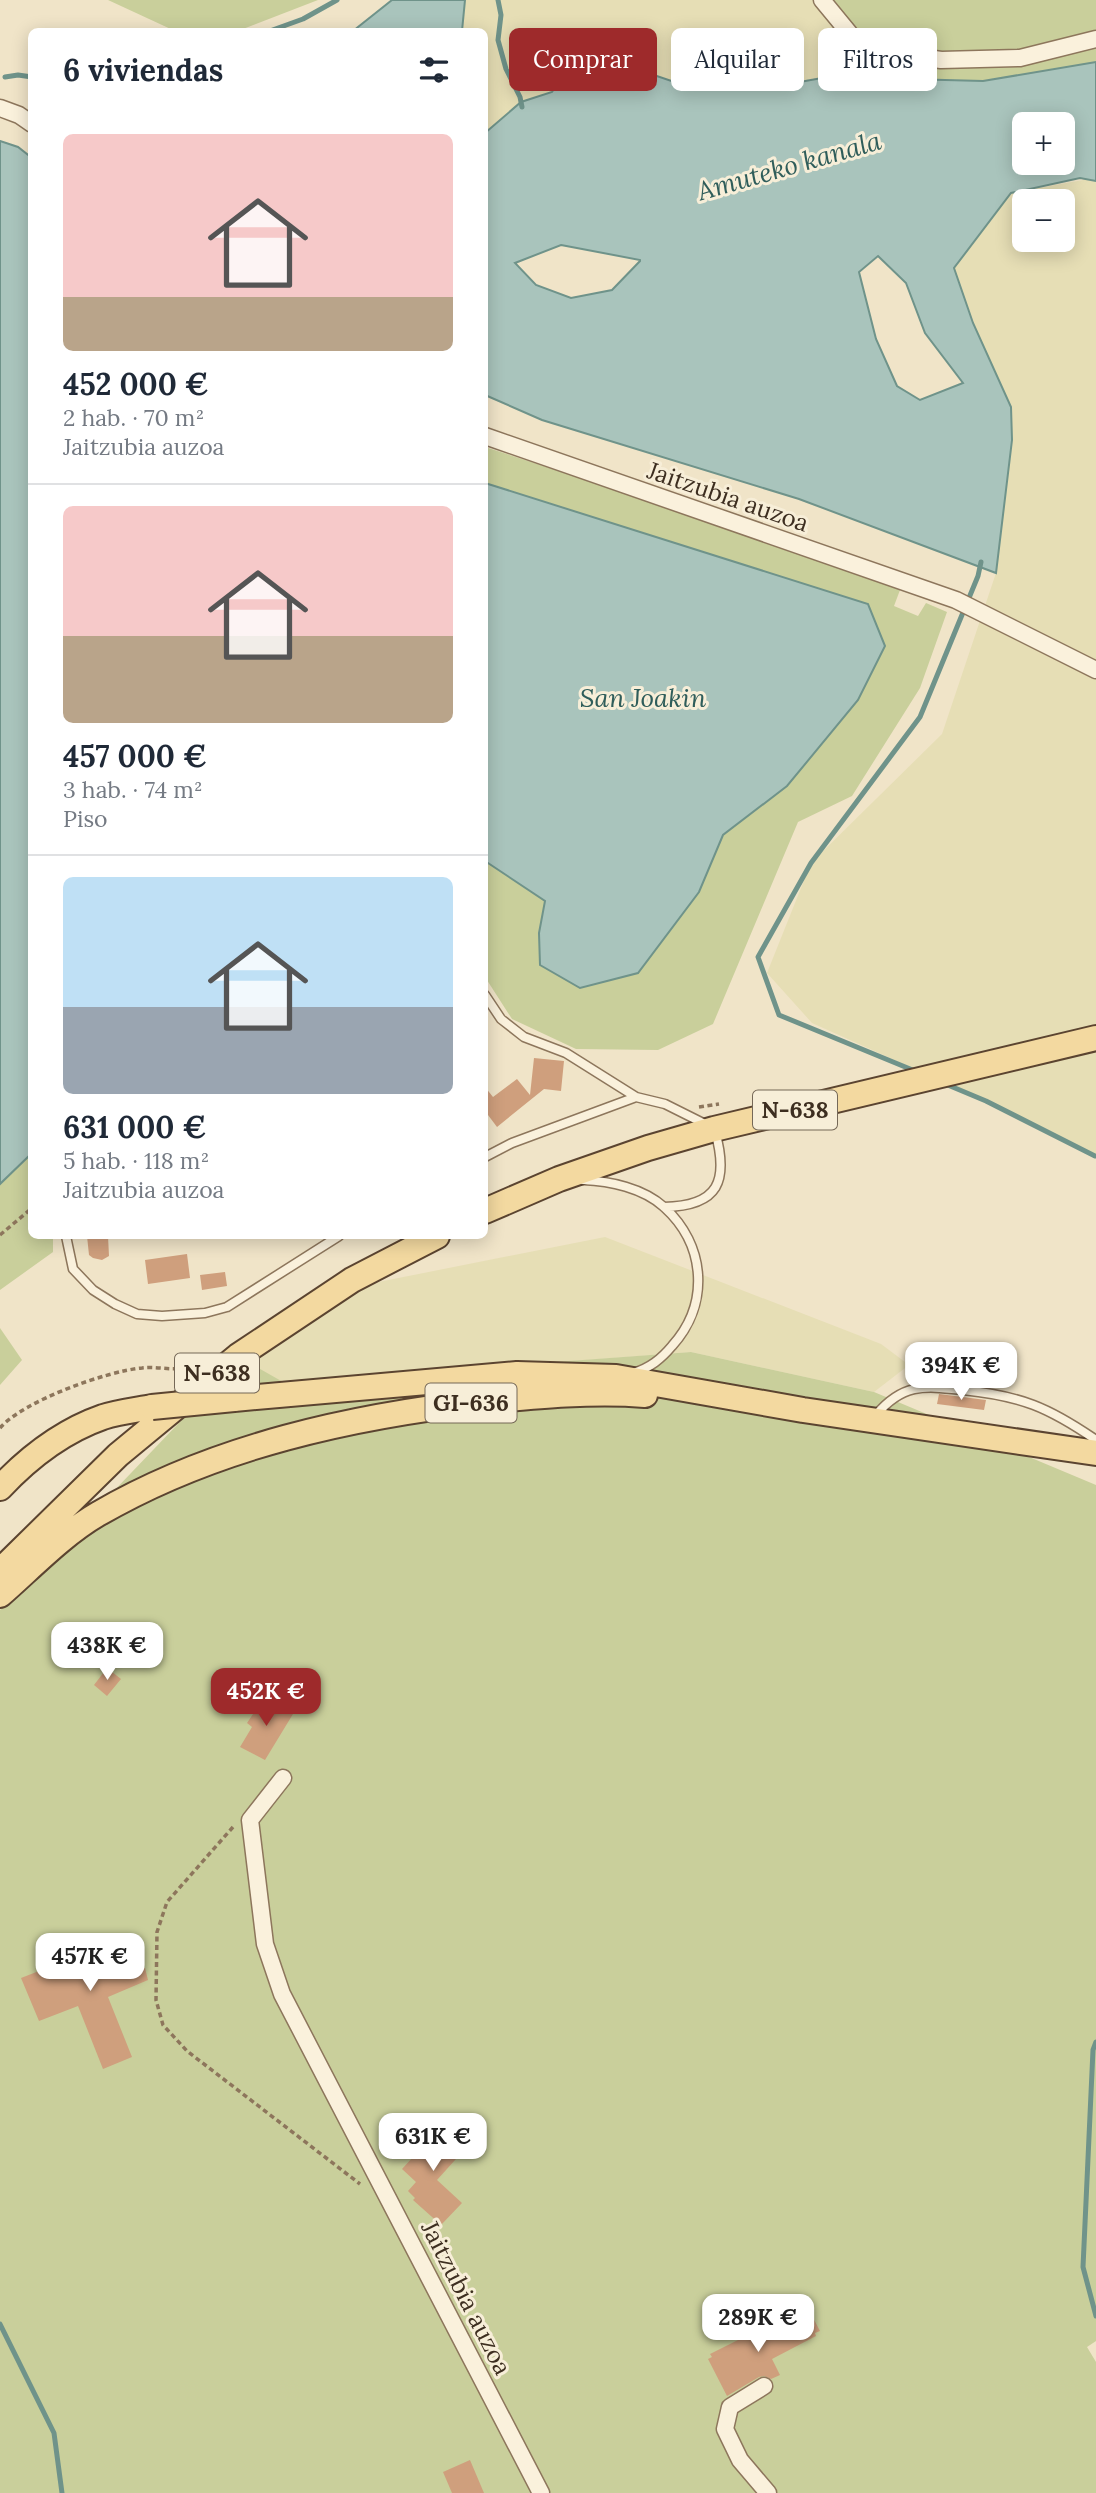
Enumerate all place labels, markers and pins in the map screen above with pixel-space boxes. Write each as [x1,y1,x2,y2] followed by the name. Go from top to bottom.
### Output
[904,1342,1018,1402] pin: 394K €
[50,1622,164,1682] pin: 438K €
[209,1668,323,1728] pin: 452K €
[33,1934,147,1993] pin: 457K €
[376,2114,490,2173] pin: 631K €
[701,2294,815,2354] pin: 289K €

